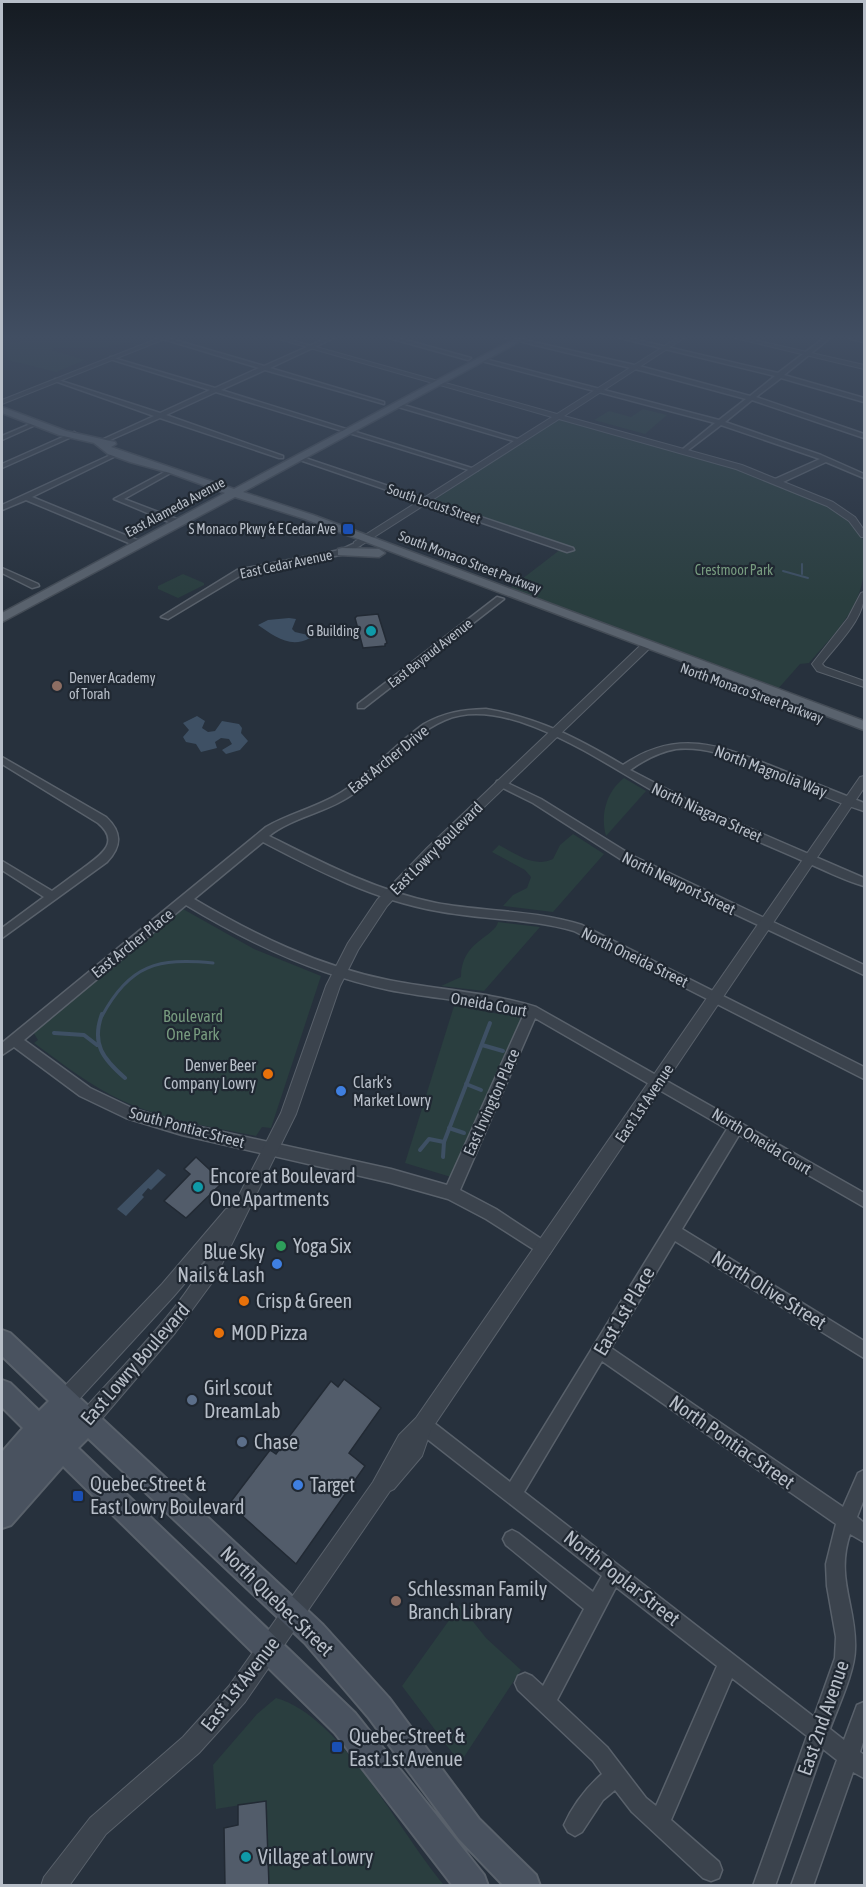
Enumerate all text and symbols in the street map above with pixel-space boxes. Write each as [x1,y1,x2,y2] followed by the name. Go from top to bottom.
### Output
[122,474,228,540] street label: East Alameda Avenue
[385,481,483,527] street label: South Locust Street
[188,521,336,537] place label: S Monaco Pkwy & E Cedar Ave
[341,522,355,536] marker: S Monaco Pkwy & E Cedar Ave
[396,527,544,597] street label: South Monaco Street Parkway
[238,546,334,582] street label: East Cedar Avenue
[695,562,773,578] park label: Crestmoor Park
[385,615,475,691] street label: East Bayaud Avenue
[307,623,359,639] place label: G Building
[364,624,378,638] marker: G Building
[678,660,826,726] street label: North Monaco Street Parkway
[69,670,156,702] place label: Denver Academy of Torah
[50,679,64,693] marker: Denver Academy of Torah
[344,721,432,797] street label: East Archer Drive
[712,741,830,802] street label: North Magnolia Way
[648,779,765,847] street label: North Niagara Street
[386,798,487,899] street label: East Lowry Boulevard
[619,848,739,919] street label: North Newport Street
[88,905,176,981] street label: East Archer Place
[579,923,692,991] street label: North Oneida Street
[450,988,529,1020] street label: Oneida Court
[163,1007,223,1043] park label: Boulevard One Park
[459,1046,524,1159] street label: East Irvington Place
[164,1056,256,1093] place label: Denver Beer Company Lowry
[611,1060,677,1146] street label: East 1st Avenue
[261,1067,275,1081] marker: Denver Beer Company Lowry
[353,1073,431,1110] place label: Clark's Market Lowry
[334,1084,348,1098] marker: Clark's Market Lowry
[127,1103,247,1151] street label: South Pontiac Street
[709,1104,815,1178] street label: North Oneida Court
[210,1164,356,1210] place label: Encore at Boulevard One Apartments
[191,1180,205,1194] marker: Encore at Boulevard One Apartments
[293,1234,351,1257] place label: Yoga Six
[274,1239,288,1253] marker: Yoga Six
[177,1240,265,1286] place label: Blue Sky Nails & Lash
[708,1245,831,1334] street label: North Olive Street
[270,1257,284,1271] marker: Blue Sky Nails & Lash
[588,1262,659,1359] street label: East 1st Place
[256,1289,352,1312] place label: Crisp & Green
[237,1294,251,1308] marker: Crisp & Green
[75,1298,194,1429] street label: East Lowry Boulevard
[231,1321,308,1344] place label: MOD Pizza
[212,1326,226,1340] marker: MOD Pizza
[204,1376,280,1422] place label: Girl scout DreamLab
[665,1390,799,1493] street label: North Pontiac Street
[185,1393,199,1407] marker: Girl scout DreamLab
[254,1430,298,1453] place label: Chase
[235,1435,249,1449] marker: Chase
[90,1472,244,1518] place label: Quebec Street & East Lowry Boulevard
[310,1473,355,1496] place label: Target
[291,1478,305,1492] marker: Target
[71,1489,85,1503] marker: Quebec Street & East Lowry Boulevard
[560,1525,685,1630] street label: North Poplar Street
[216,1541,339,1660] street label: North Quebec Street
[408,1577,547,1623] place label: Schlessman Family Branch Library
[389,1594,403,1608] marker: Schlessman Family Branch Library
[196,1632,284,1736] street label: East 1st Avenue
[792,1657,853,1778] street label: East 2nd Avenue
[349,1724,466,1770] place label: Quebec Street & East 1st Avenue
[330,1740,344,1754] marker: Quebec Street & East 1st Avenue
[258,1845,373,1868] place label: Village at Lowry
[239,1850,253,1864] marker: Village at Lowry

